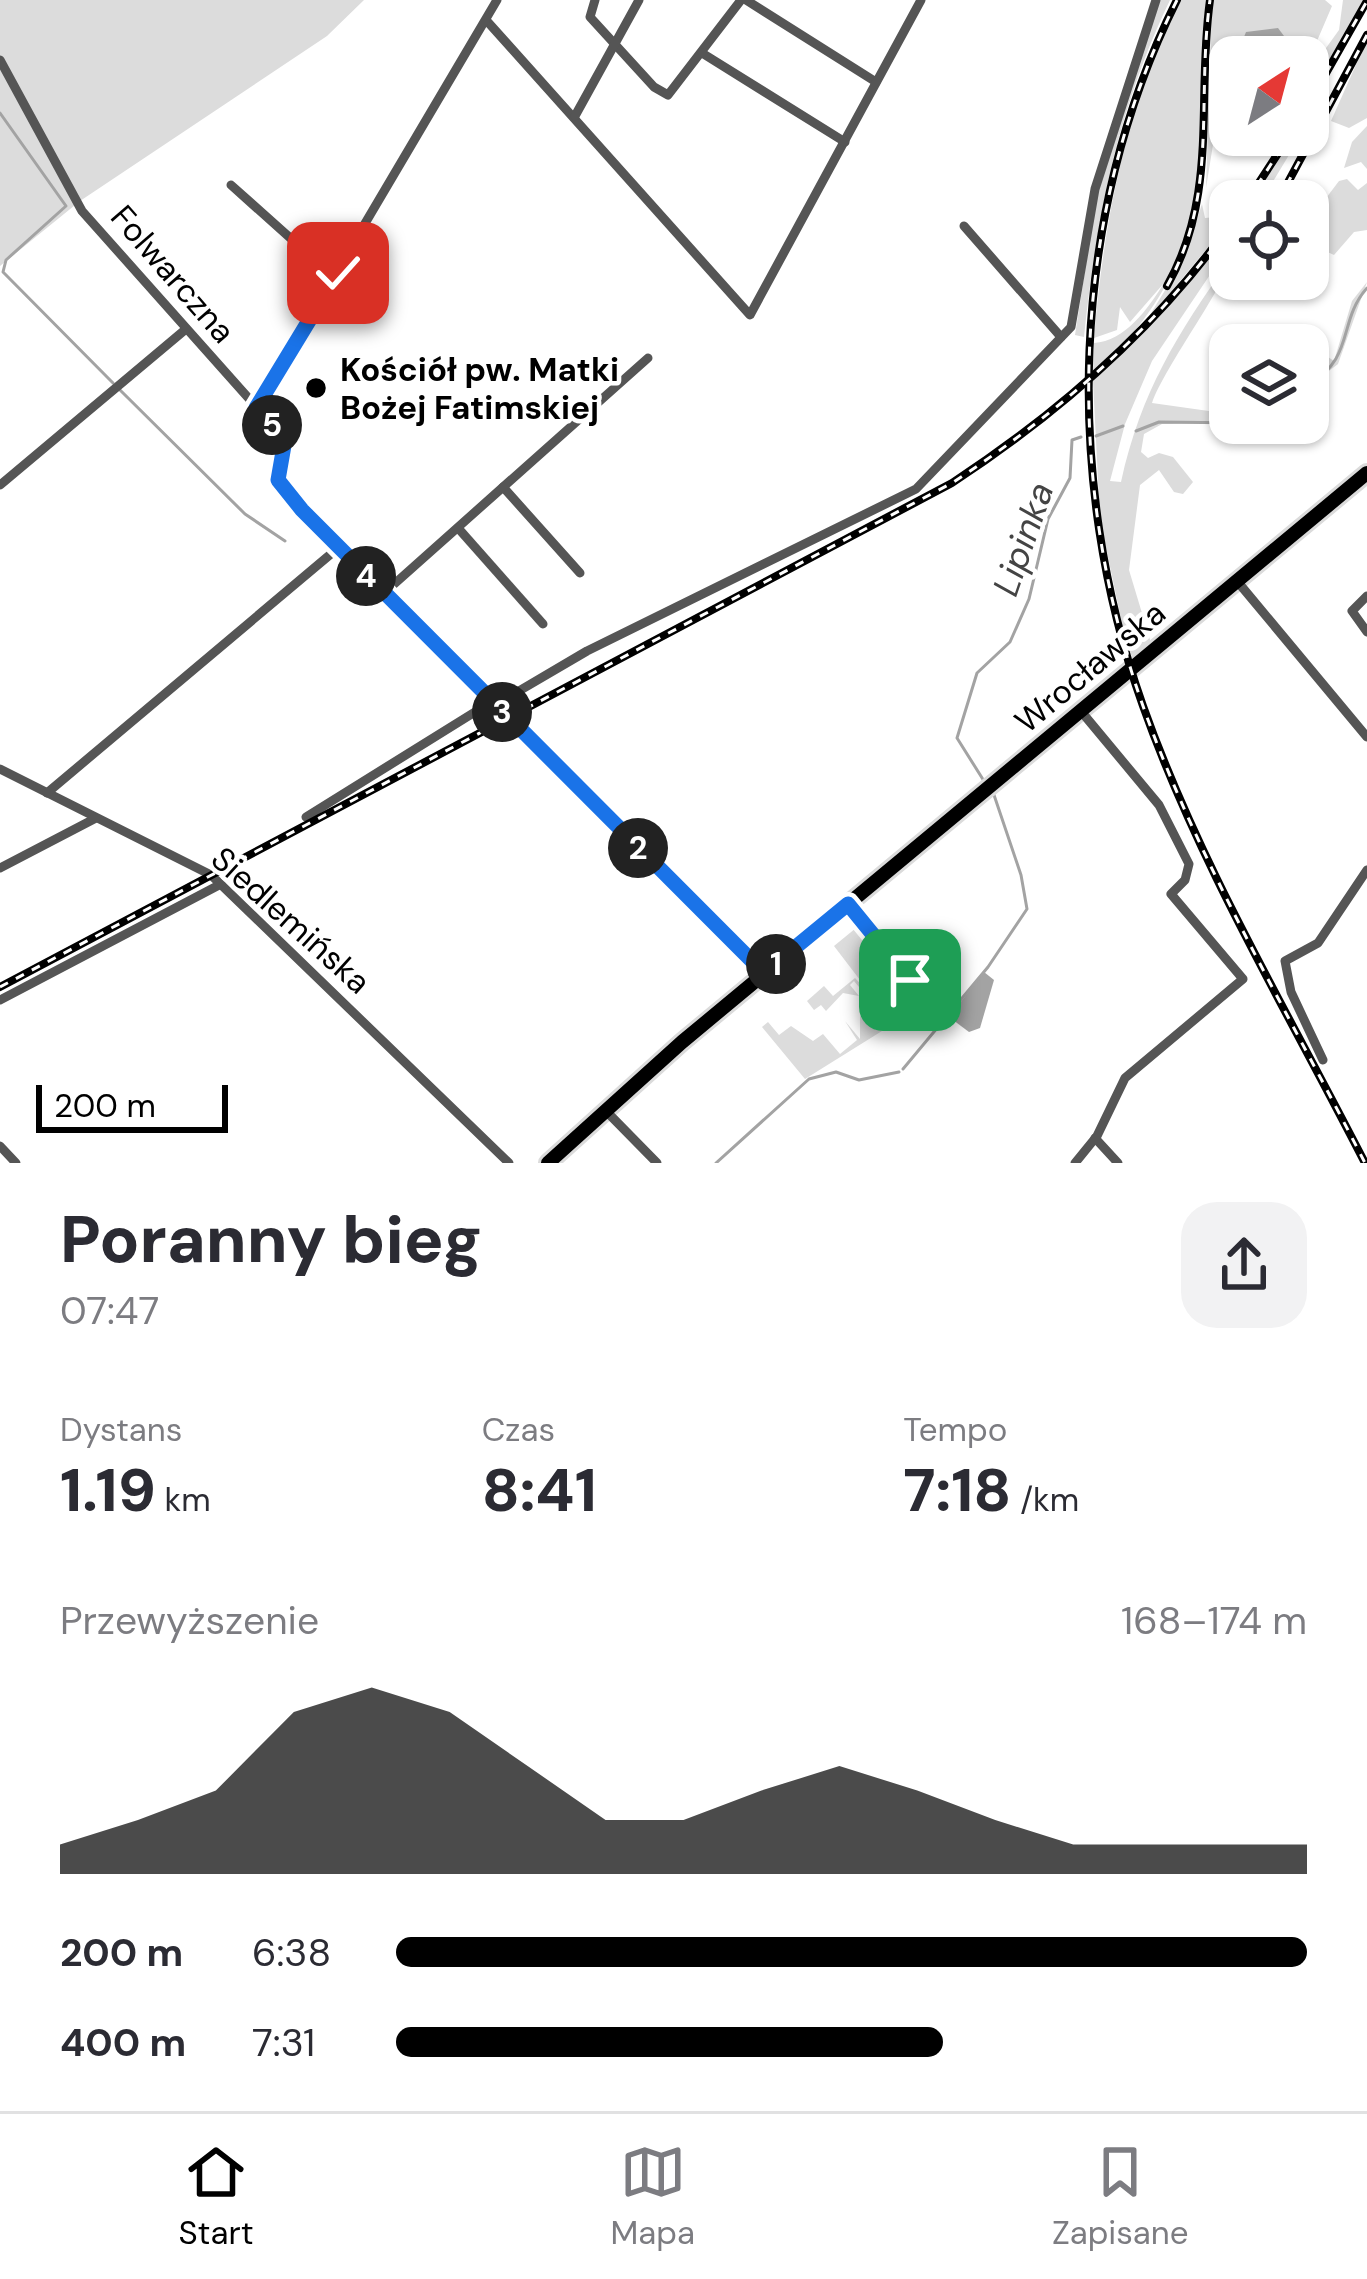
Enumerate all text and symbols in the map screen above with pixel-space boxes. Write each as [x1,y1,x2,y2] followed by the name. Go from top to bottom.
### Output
[1209,36,1329,156] north arrow
[1209,36,1329,444] map controls
[1209,180,1329,300] button: locate
[101,196,245,352] street label: Folwarczna
[287,222,389,324] pin
[305,240,371,306] icon: check
[1209,324,1329,444] button: layers
[340,348,619,429] place label: Kościół pw. Matki Bożej Fatimskiej
[303,375,329,401] marker: Kościół pw. Matki Bożej Fatimskiej
[242,395,302,455] pin: 5
[262,403,282,446] text: 5
[982,476,1064,602] water label: Lipinka
[336,546,396,606] pin: 4
[355,554,377,597] text: 4
[1006,592,1174,742] street label: Wrocławska
[472,682,532,742] pin: 3
[492,690,512,733] text: 3
[608,818,668,878] pin: 2
[628,826,648,869] text: 2
[202,837,380,1003] street label: Siedlemińska
[859,929,961,1031] pin
[746,934,806,994] pin: 1
[770,942,782,985] text: 1
[877,947,943,1013] icon: arrive
[36,1079,228,1132] scale bar
[54,1084,156,1127] text: 200 m
[60,1197,482,1282] text: Poranny bieg
[1181,1202,1307,1328] button: share
[60,1285,159,1336] text: 07:47
[60,1408,182,1451] text: Dystans
[482,1408,555,1451] text: Czas
[903,1408,1007,1451] text: Tempo
[60,1451,156,1530] text: 1.19
[482,1451,597,1530] text: 8:41
[903,1451,1011,1530] text: 7:18
[156,1478,211,1521] text: km
[1011,1478,1079,1521] text: /km
[60,1595,319,1646] text: Przewyższenie
[1121,1595,1307,1646] text: 168–174 m
[60,1927,183,1978] text: 200 m
[252,1927,331,1978] text: 6:38
[60,2017,186,2068] text: 400 m
[252,2017,315,2068] text: 7:31
[178,2139,254,2254] tab: Start
[611,2139,695,2254] tab: Mapa
[1052,2139,1188,2254] tab: Zapisane

